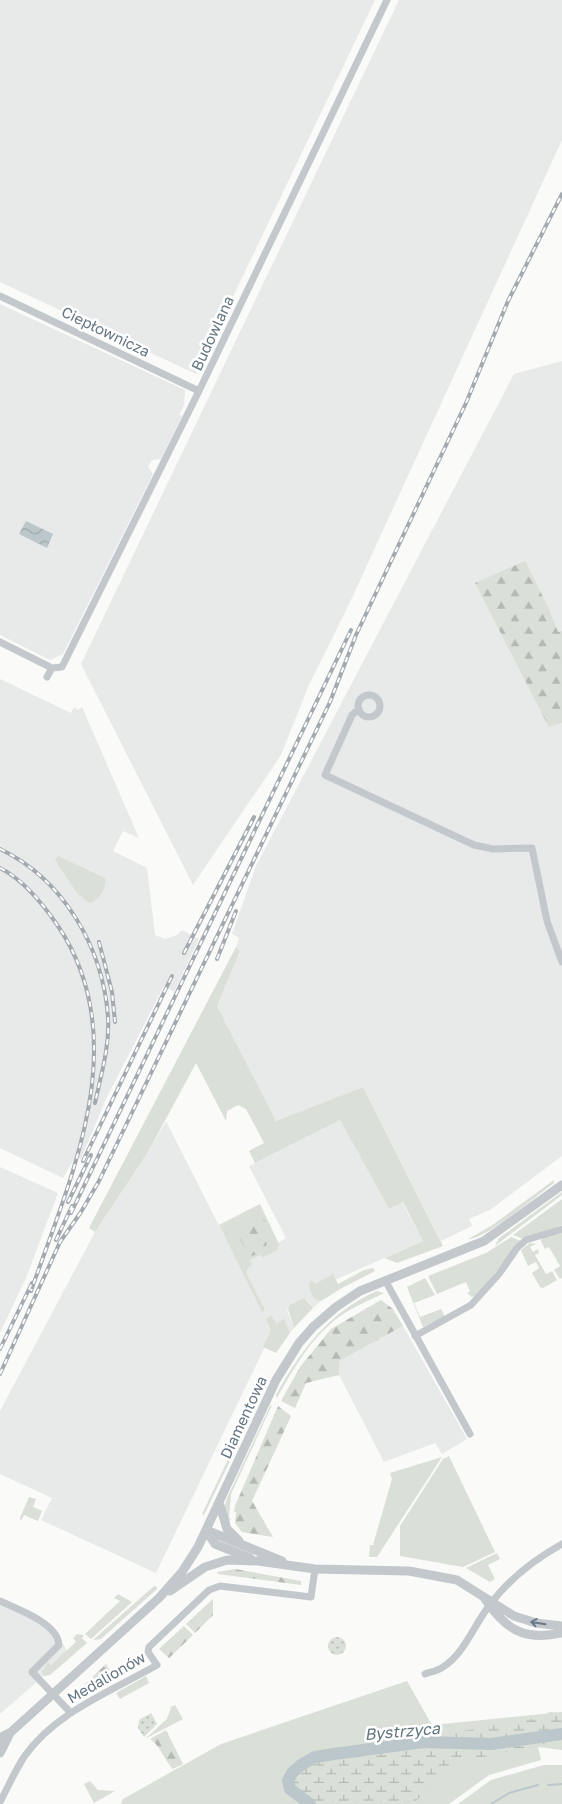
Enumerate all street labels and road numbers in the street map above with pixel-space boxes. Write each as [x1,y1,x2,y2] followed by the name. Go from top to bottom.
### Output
[187,293,237,373] street label: Budowlana
[59,302,153,360] street label: Ciepłownicza
[216,1373,270,1461] street label: Diamentowa
[64,1647,148,1707] street label: Medalionów

